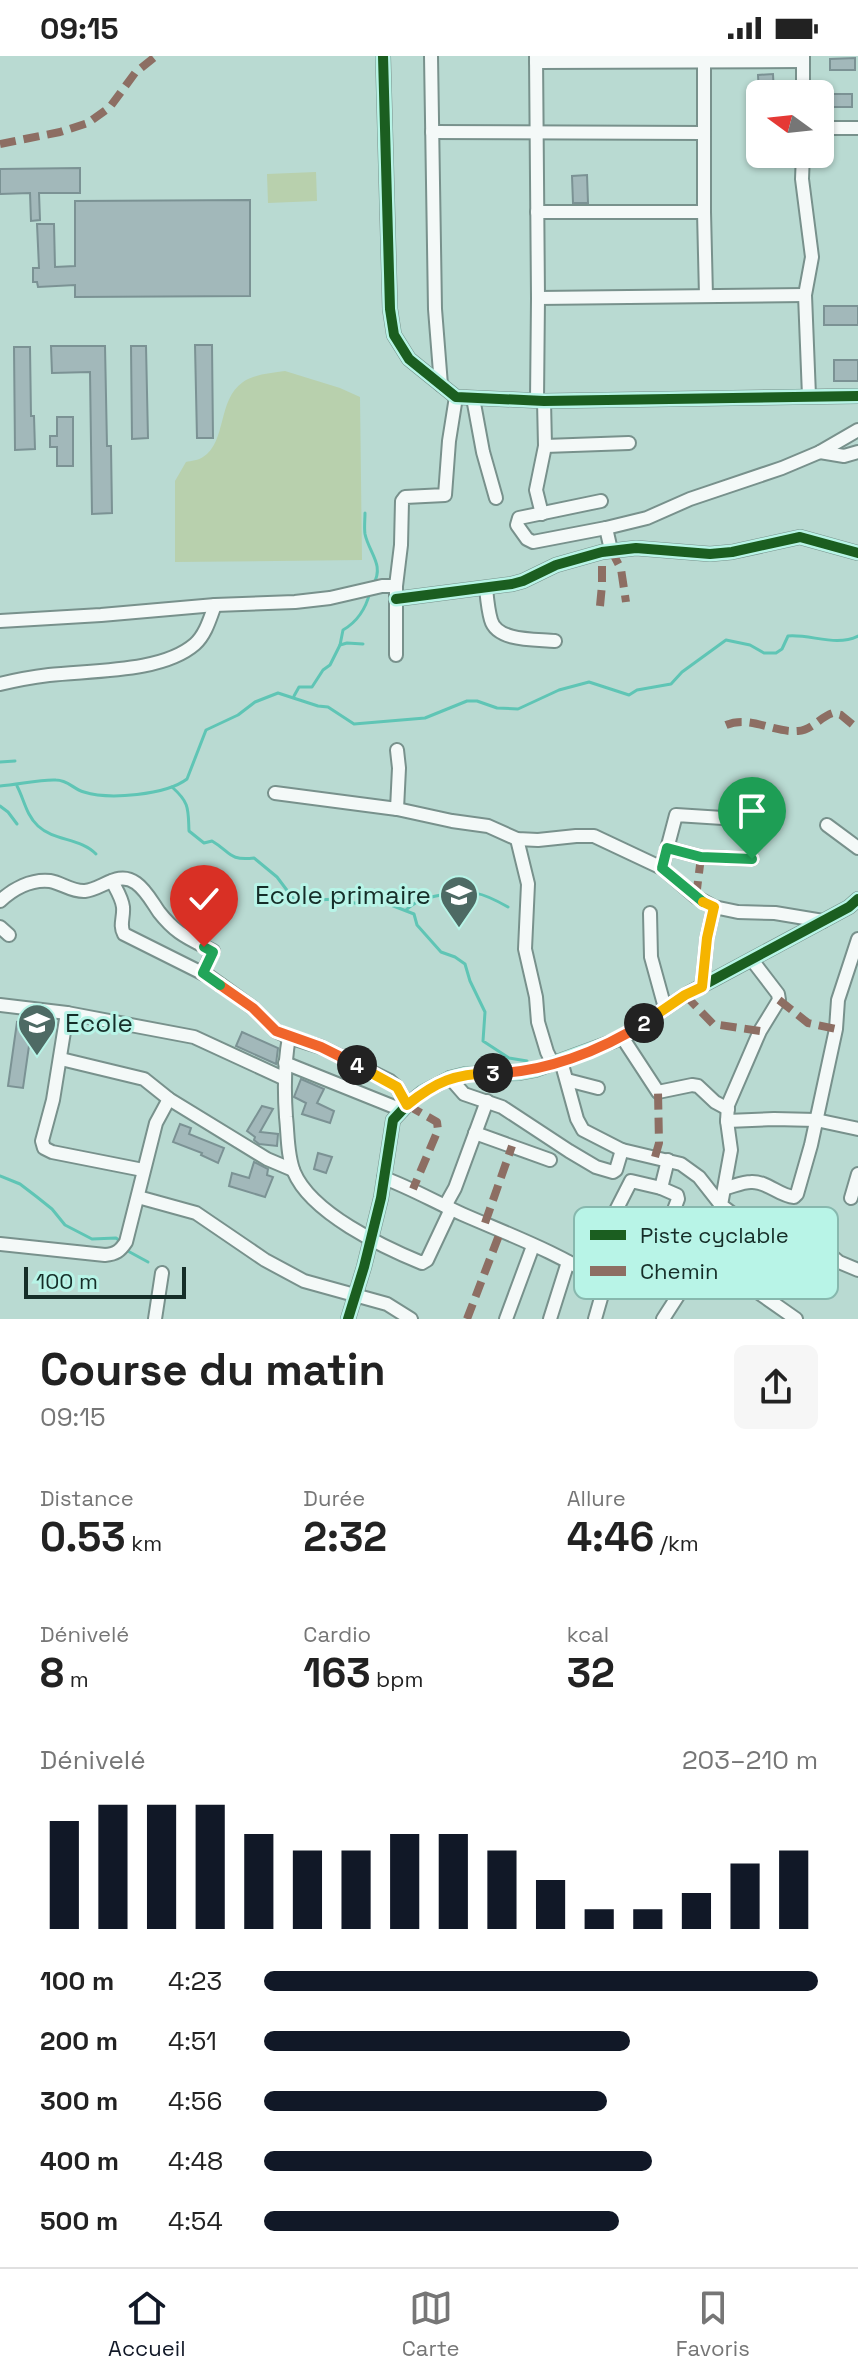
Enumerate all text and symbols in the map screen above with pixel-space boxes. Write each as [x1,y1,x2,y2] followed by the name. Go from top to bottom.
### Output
[40,9,118,48] text: 09:15
[746,80,834,168] north arrow
[746,80,834,168] map controls
[718,777,786,859] pin
[730,789,774,833] icon: arrive
[170,865,238,947] pin
[438,874,480,929] school or university icon: Ecole primaire
[182,877,226,921] icon: check
[255,878,431,912] place label: Ecole primaire
[16,1002,58,1057] school or university icon: Ecole
[624,1003,664,1043] pin: 2
[65,1006,133,1040] place label: Ecole
[637,1009,651,1037] text: 2
[337,1045,377,1085] pin: 4
[350,1051,364,1079] text: 4
[473,1053,513,1093] pin: 3
[486,1059,500,1087] text: 3
[574,1207,838,1299] legend
[640,1221,789,1249] text: Piste cyclable
[640,1257,718,1285] text: Chemin
[24,1263,186,1299] scale bar
[36,1267,98,1295] text: 100 m
[40,1342,386,1398] text: Course du matin
[734,1345,818,1429] button: share
[40,1400,106,1434] text: 09:15
[40,1484,134,1512] text: Distance
[303,1484,365,1512] text: Durée
[567,1484,626,1512] text: Allure
[40,1512,126,1563] text: 0.53
[303,1512,387,1563] text: 2:32
[567,1512,654,1563] text: 4:46
[126,1529,162,1557] text: km
[654,1529,699,1557] text: /km
[40,1620,129,1648] text: Dénivelé
[303,1620,371,1648] text: Cardio
[567,1620,609,1648] text: kcal
[40,1648,64,1699] text: 8
[303,1648,370,1699] text: 163
[567,1648,615,1699] text: 32
[64,1665,89,1693] text: m
[370,1665,423,1693] text: bpm
[40,1743,146,1777] text: Dénivelé
[682,1743,818,1777] text: 203–210 m
[40,1964,114,1998] text: 100 m
[168,1964,222,1998] text: 4:23
[40,2024,118,2058] text: 200 m
[168,2024,217,2058] text: 4:51
[40,2084,118,2118] text: 300 m
[168,2084,222,2118] text: 4:56
[40,2144,119,2178] text: 400 m
[168,2144,223,2178] text: 4:48
[40,2204,118,2238] text: 500 m
[168,2204,223,2238] text: 4:54
[108,2286,186,2362] tab: Accueil
[402,2286,460,2362] tab: Carte
[676,2286,750,2362] tab: Favoris

